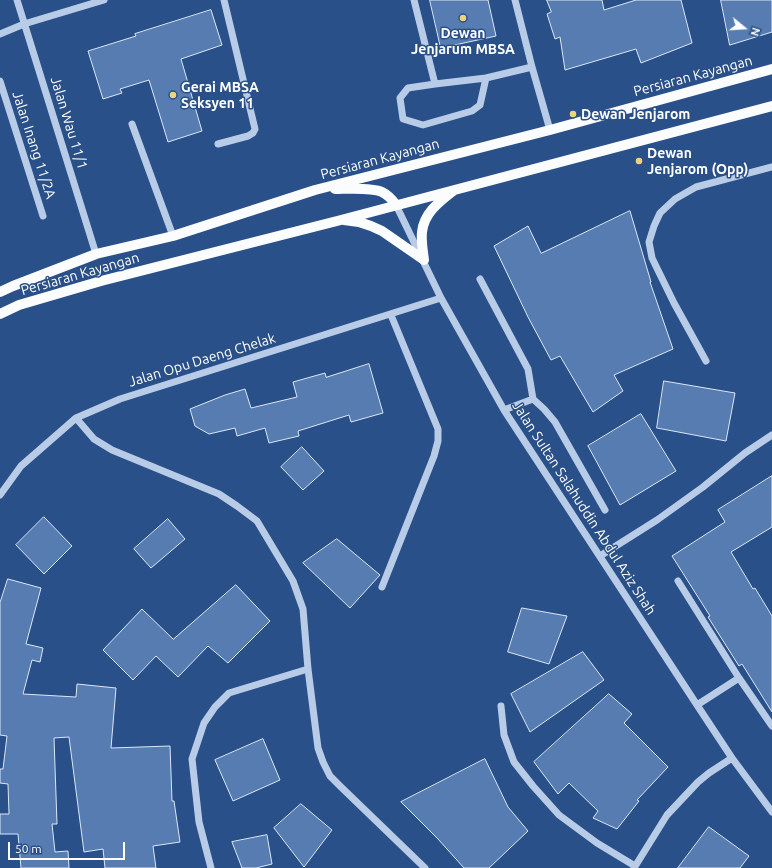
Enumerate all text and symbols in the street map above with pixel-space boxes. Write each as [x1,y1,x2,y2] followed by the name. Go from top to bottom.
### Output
[724,8,764,48] north arrow
[458,13,468,23] marker: Dewan Jenjarum MBSA
[411,25,515,58] place label: Dewan Jenjarum MBSA
[748,26,762,37] text: N
[632,52,754,100] street label: Persiaran Kayangan
[47,75,91,171] street label: Jalan Wau 11/1
[181,79,259,112] place label: Gerai MBSA Seksyen 11
[9,89,59,201] street label: Jalan Inang 11/2A
[168,90,178,100] marker: Gerai MBSA Seksyen 11
[581,106,690,122] place label: Dewan Jenjarom
[568,109,578,119] marker: Dewan Jenjarom
[319,135,441,183] street label: Persiaran Kayangan
[647,145,748,178] place label: Dewan Jenjarom (Opp)
[634,156,644,166] marker: Dewan Jenjarom (Opp)
[19,249,141,299] street label: Persiaran Kayangan
[127,330,277,390] street label: Jalan Opu Daeng Chelak
[509,398,659,618] street label: Jalan Sultan Salahuddin Abdul Aziz Shah
[10,834,127,860] scale bar
[15,842,42,855] text: 50 m

